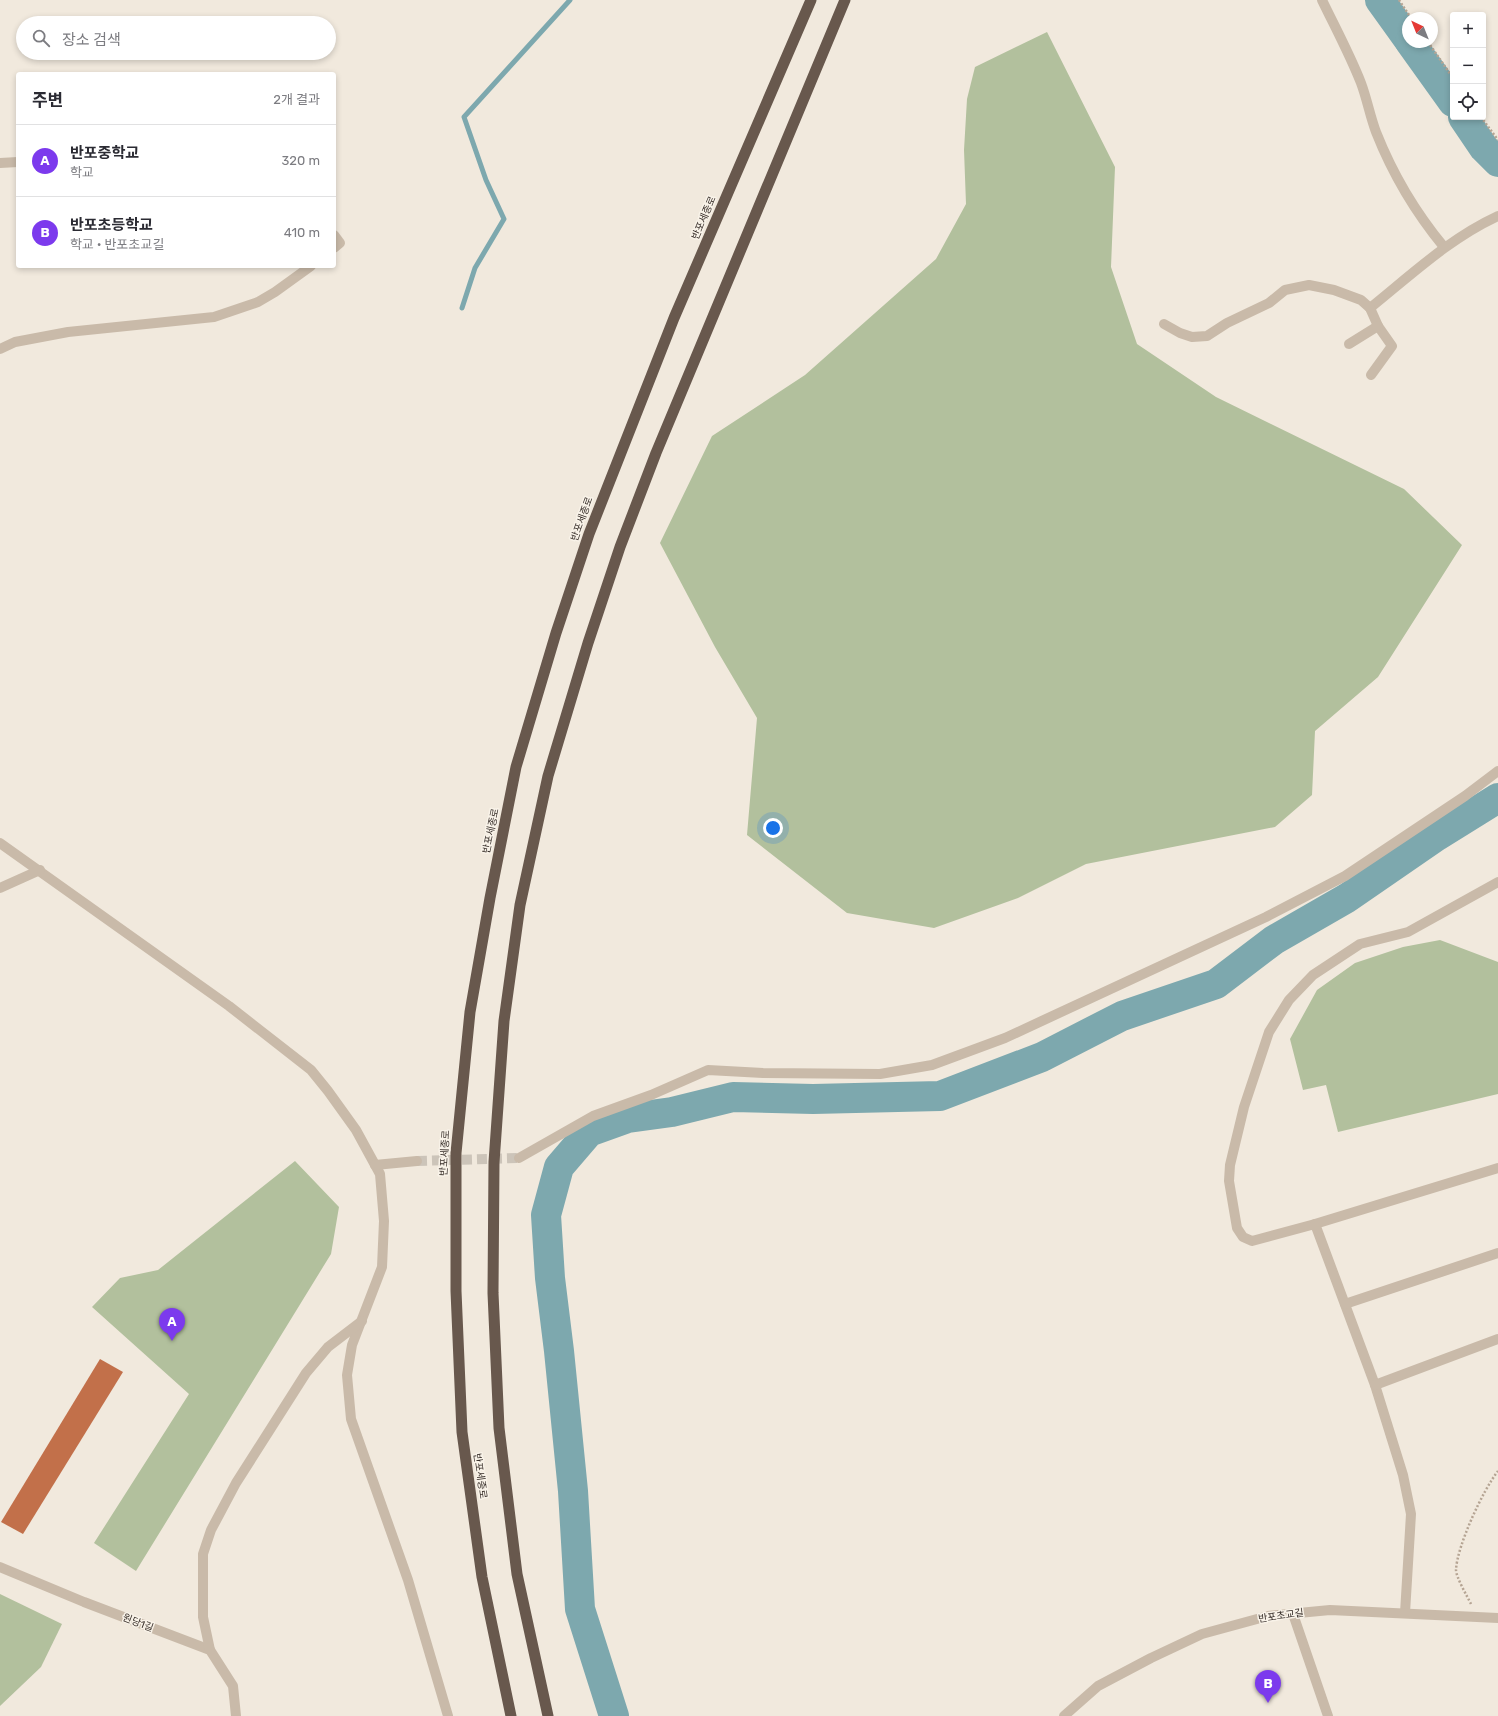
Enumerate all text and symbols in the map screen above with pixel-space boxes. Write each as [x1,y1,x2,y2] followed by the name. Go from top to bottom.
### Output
[1402,12,1438,48] north arrow
[1450,12,1486,120] map controls
[1450,12,1486,48] button: +
[16,16,336,60] search box
[30,27,52,49] icon: search
[62,31,121,49] text: 장소 검색
[1450,48,1486,84] button: −
[1450,84,1486,120] button: locate
[32,90,63,110] text: 주변
[273,92,320,107] text: 2개 결과
[70,144,139,162] text: 반포중학교
[40,153,50,168] text: A
[282,153,320,168] text: 320 m
[70,165,94,180] text: 학교
[689,194,719,242] street label: 반포세종로
[70,216,153,234] text: 반포초등학교
[40,225,50,240] text: B
[284,225,320,240] text: 410 m
[70,237,164,252] text: 학교 · 반포초교길
[568,495,596,543] street label: 반포세종로
[480,807,502,855] street label: 반포세종로
[763,818,783,838] your location
[438,1130,452,1176] street label: 반포세종로
[159,1308,185,1341] pin: A
[471,1452,489,1500] street label: 반포세종로
[1257,1607,1305,1625] street label: 반포초교길
[121,1612,155,1634] street label: 원당1길
[1255,1670,1281,1703] pin: B

